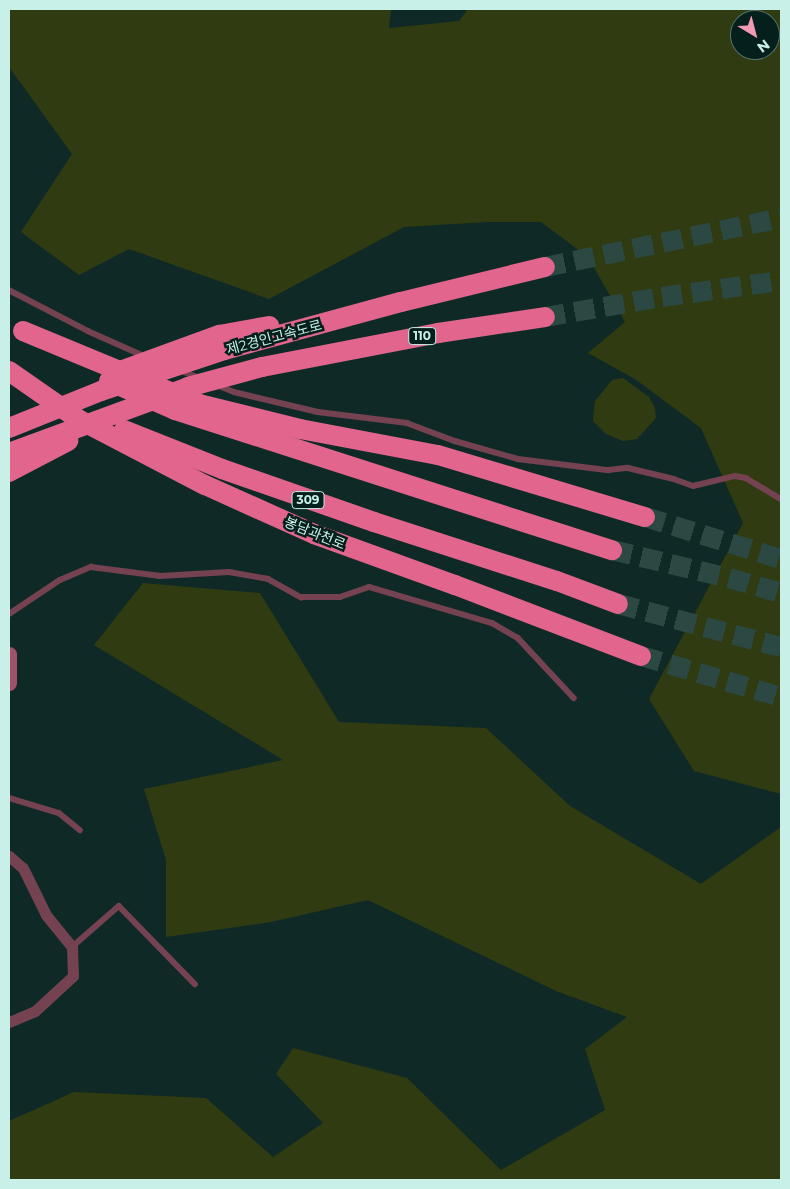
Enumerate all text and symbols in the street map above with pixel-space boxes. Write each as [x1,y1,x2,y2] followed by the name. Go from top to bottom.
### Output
[730,10,780,60] north arrow
[753,36,773,57] text: N
[224,316,324,358] street label: 제2경인고속도로
[407,326,437,346] road number: 110
[290,490,326,510] road number: 309
[282,513,348,553] street label: 봉담과천로

